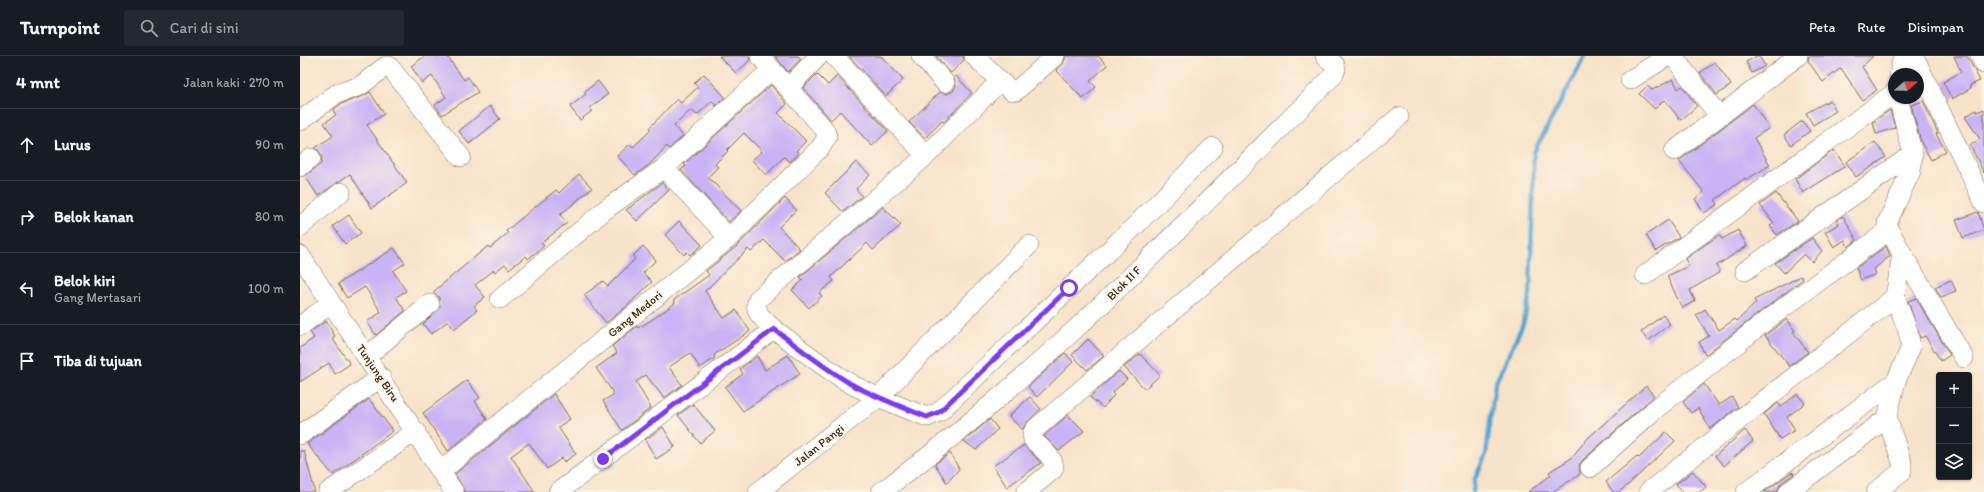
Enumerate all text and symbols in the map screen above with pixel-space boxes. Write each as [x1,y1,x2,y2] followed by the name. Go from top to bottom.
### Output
[124,10,404,46] search box
[20,16,100,39] text: Turnpoint
[138,17,160,39] icon: search
[170,19,239,37] text: Cari di sini
[1809,19,1835,36] text: Peta
[1857,19,1885,36] text: Rute
[1907,19,1964,36] text: Disimpan
[1888,68,1924,104] north arrow
[16,72,60,92] text: 4 mnt
[184,75,284,90] text: Jalan kaki · 270 m
[16,134,38,156] icon: ahead
[54,136,91,154] text: Lurus
[255,137,284,152] text: 90 m
[16,206,38,228] icon: right
[54,208,134,226] text: Belok kanan
[255,209,284,224] text: 80 m
[1104,262,1145,303] street label: Blok II F
[54,272,115,290] text: Belok kiri
[16,278,38,300] icon: left
[1060,279,1078,297] route start
[248,281,284,296] text: 100 m
[605,288,665,340] street label: Gang Medori
[54,290,141,305] text: Gang Mertasari
[354,342,403,405] street label: Tunjung Biru
[16,350,38,372] icon: arrive
[54,352,142,370] text: Tiba di tujuan
[1936,372,1972,480] map controls
[1936,372,1972,408] button: +
[1936,408,1972,444] button: −
[791,421,847,469] street label: Jalan Pangi
[1936,444,1972,480] button: layers
[594,450,612,468] route end

